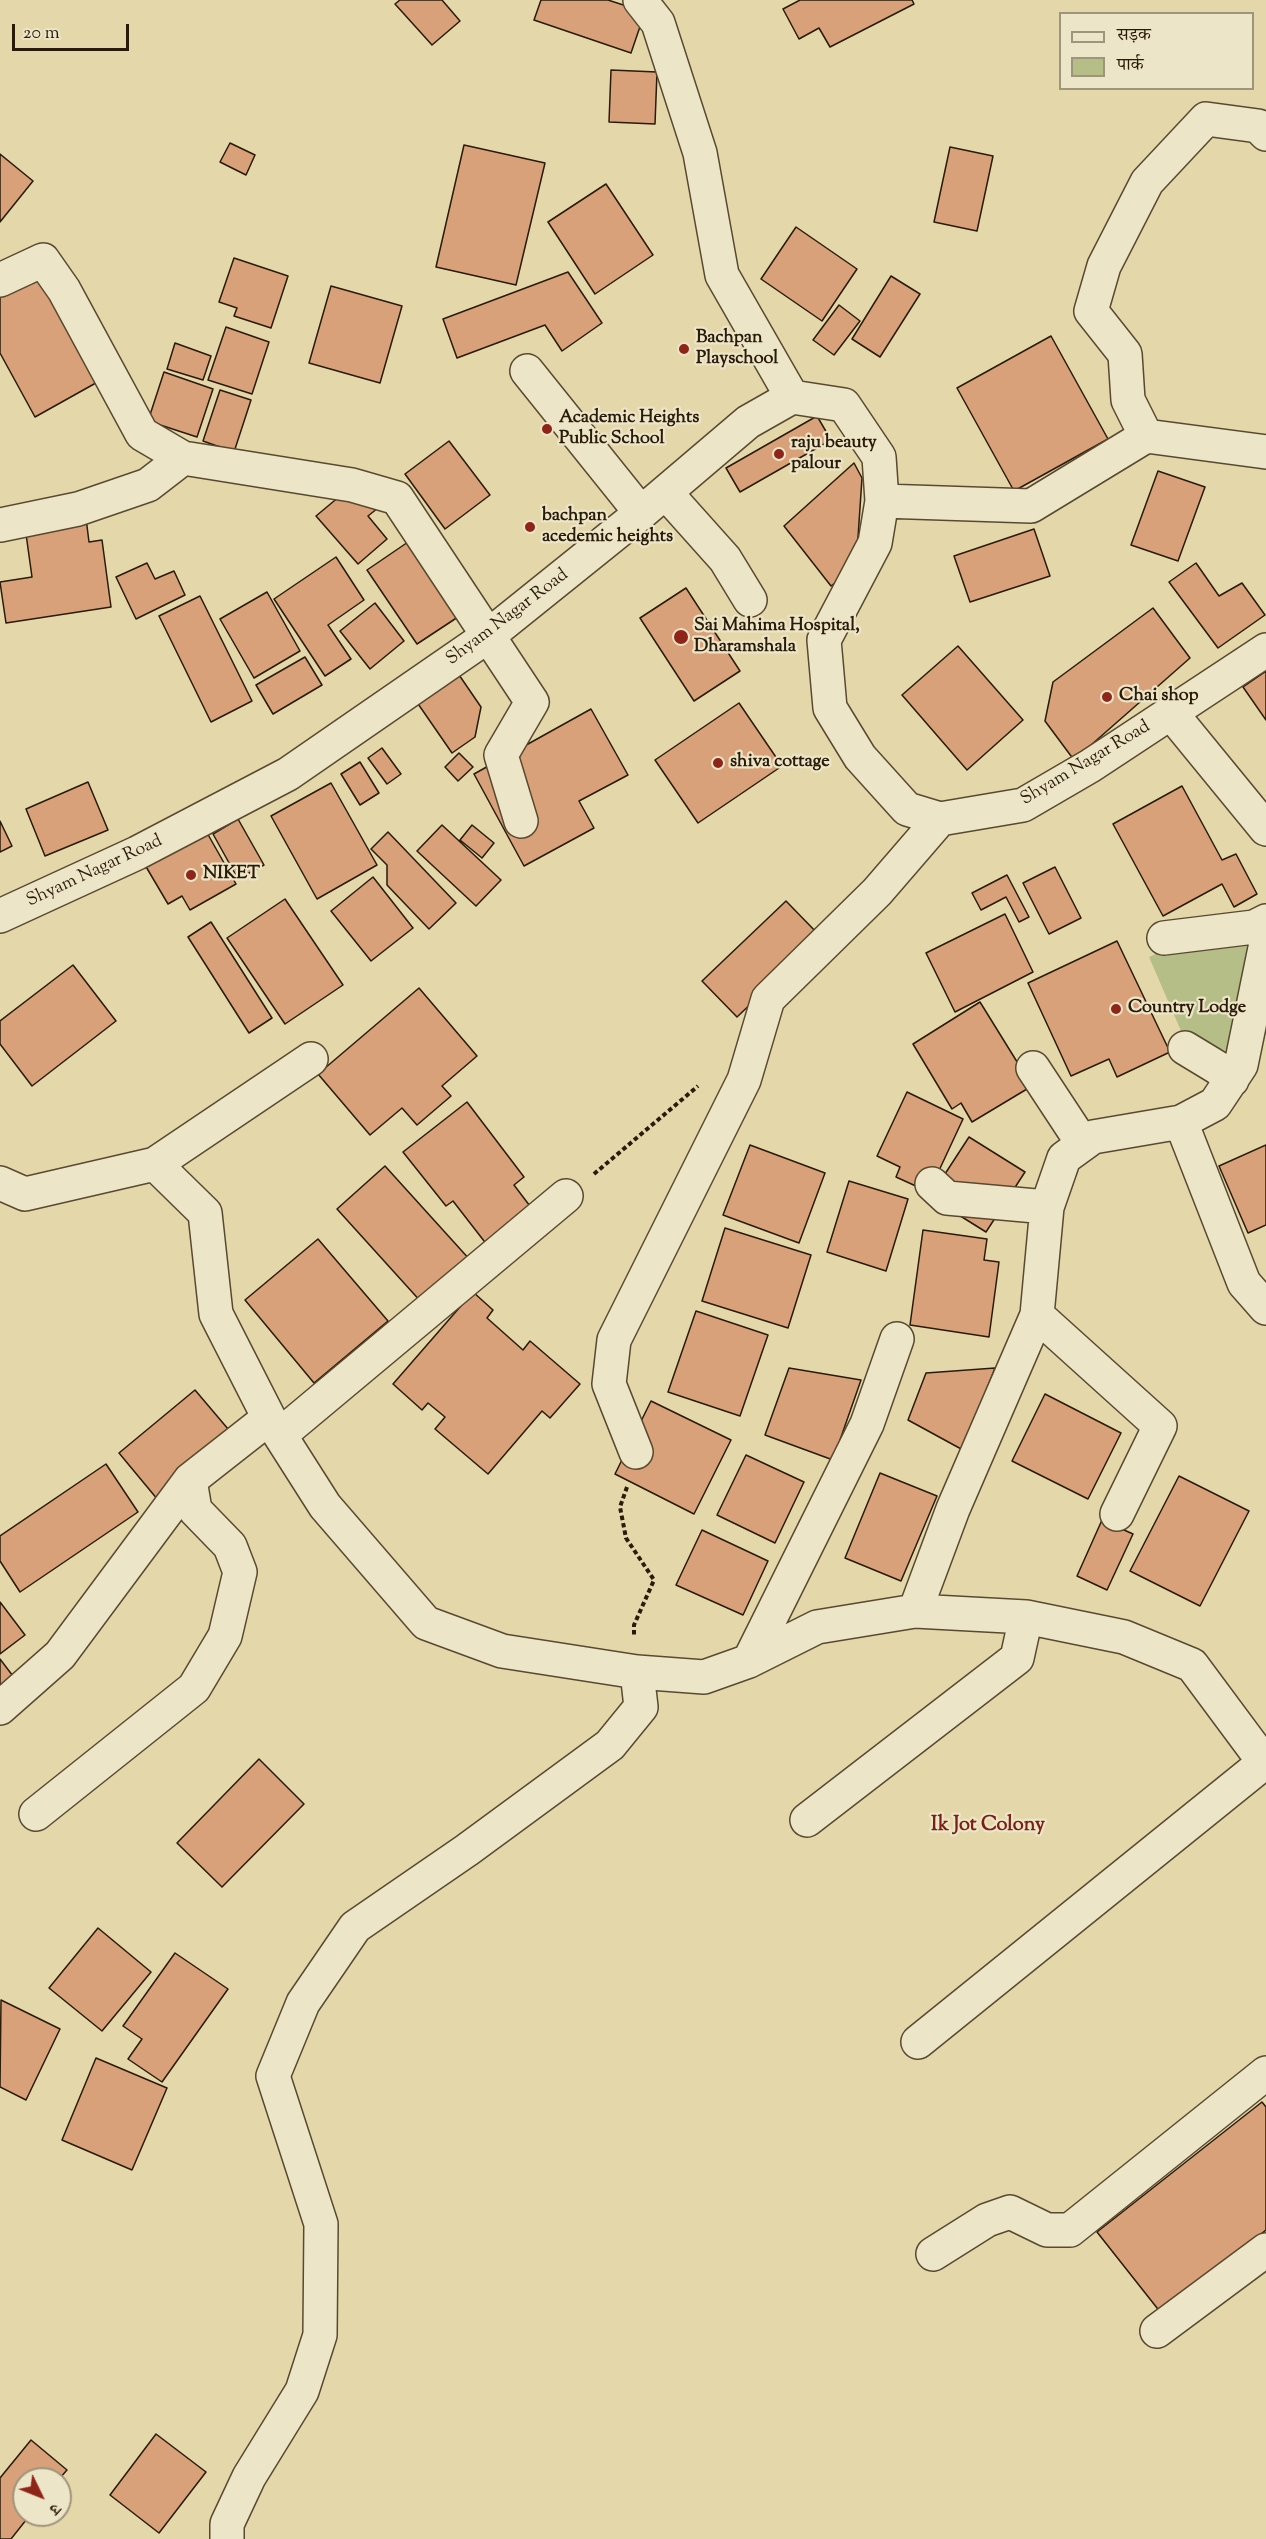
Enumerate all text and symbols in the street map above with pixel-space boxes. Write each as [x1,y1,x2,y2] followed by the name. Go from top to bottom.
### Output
[15,12,132,50] scale bar
[1059,12,1254,90] legend
[23,21,60,47] text: 20 m
[1117,23,1151,49] text: सड़क
[1117,53,1144,79] text: पार्क
[696,328,778,370] place label: Bachpan Playschool
[677,342,691,356] marker: Bachpan Playschool
[559,408,699,450] place label: Academic Heights Public School
[540,422,554,436] marker: Academic Heights Public School
[791,433,877,476] place label: raju beauty palour
[772,447,786,461] marker: raju beauty palour
[542,506,673,548] place label: bachpan acedemic heights
[523,520,537,534] marker: bachpan acedemic heights
[443,565,573,671] street label: Shyam Nagar Road
[694,616,860,658] place label: Sai Mahima Hospital, Dharamshala
[672,628,690,646] marker: Sai Mahima Hospital, Dharamshala
[1119,686,1198,708] place label: Chai shop
[1100,690,1114,704] marker: Chai shop
[1017,717,1155,811] street label: Shyam Nagar Road
[730,752,830,774] place label: shiva cottage
[711,756,725,770] marker: shiva cottage
[24,831,166,913] street label: Shyam Nagar Road
[203,864,260,886] place label: NIKET
[184,868,198,882] marker: NIKET
[1128,998,1246,1020] place label: Country Lodge
[1109,1002,1123,1016] marker: Country Lodge
[931,1815,1045,1839] district label: Ik Jot Colony
[12,2467,72,2527] north arrow
[43,2497,65,2519] text: उ

